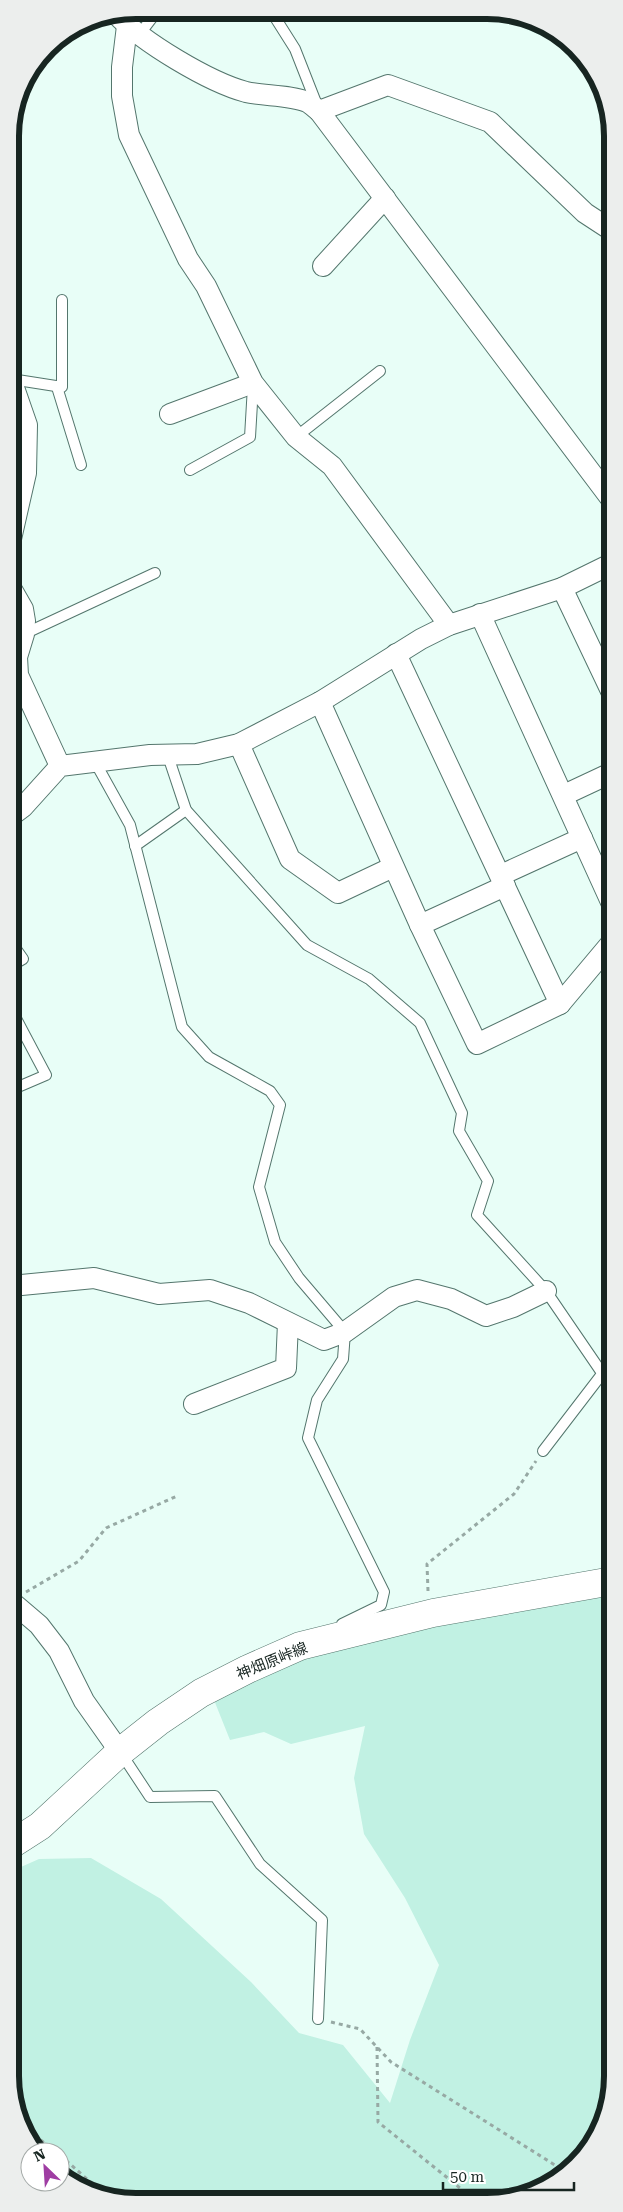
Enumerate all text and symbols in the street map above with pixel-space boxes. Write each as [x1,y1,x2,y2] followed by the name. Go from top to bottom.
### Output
[234,1639,310,1683] street label: 神畑原峠線
[20,2142,70,2192] north arrow
[31,2146,48,2165] text: N
[443,2160,574,2192] scale bar
[450,2168,485,2186] text: 50 m

